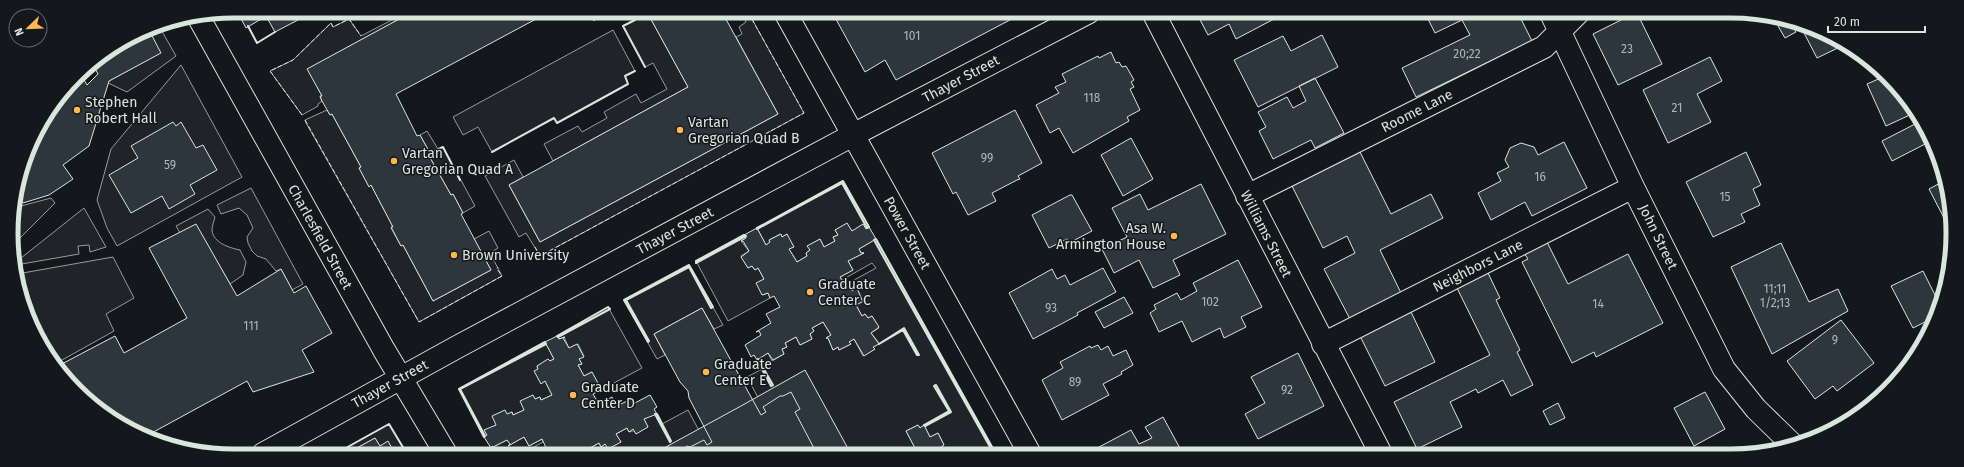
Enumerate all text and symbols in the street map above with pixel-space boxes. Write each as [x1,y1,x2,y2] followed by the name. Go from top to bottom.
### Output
[8,8,48,48] north arrow
[1828,8,1925,34] scale bar
[1834,15,1860,29] text: 20 m
[12,26,27,38] text: N
[904,29,920,43] house number: 101
[1621,42,1633,56] house number: 23
[1453,47,1481,61] house number: 20;22
[920,51,1003,106] street label: Thayer Street
[1378,86,1456,136] street label: Roome Lane
[1084,91,1101,105] house number: 118
[85,94,157,127] place label: Stephen Robert Hall
[1672,101,1682,115] house number: 21
[72,105,82,115] marker: Stephen Robert Hall
[688,114,800,147] place label: Vartan Gregorian Quad B
[675,125,685,135] marker: Vartan Gregorian Quad B
[402,145,513,178] place label: Vartan Gregorian Quad A
[981,151,993,165] house number: 99
[389,156,399,166] marker: Vartan Gregorian Quad A
[164,158,176,172] house number: 59
[1534,170,1546,184] house number: 16
[284,182,356,293] street label: Charlesfield Street
[1237,188,1296,281] street label: Williams Street
[1719,190,1731,204] house number: 15
[880,194,934,273] street label: Power Street
[1635,202,1682,273] street label: John Street
[634,203,717,258] street label: Thayer Street
[1056,220,1166,253] place label: Asa W. Armington House
[1169,231,1179,241] marker: Asa W. Armington House
[1430,236,1526,296] street label: Neighbors Lane
[462,247,569,264] place label: Brown University
[449,250,459,260] marker: Brown University
[818,276,876,309] place label: Graduate Center C
[1760,282,1790,310] house number: 11;11 1/2;13
[805,287,815,297] marker: Graduate Center C
[1201,295,1219,309] house number: 102
[1592,297,1604,311] house number: 14
[1045,301,1057,315] house number: 93
[243,319,259,333] house number: 111
[1832,333,1838,347] house number: 9
[349,356,432,412] street label: Thayer Street
[714,356,772,389] place label: Graduate Center E
[701,367,711,377] marker: Graduate Center E
[1069,375,1081,389] house number: 89
[581,379,639,412] place label: Graduate Center D
[1281,383,1293,397] house number: 92
[568,390,578,400] marker: Graduate Center D

